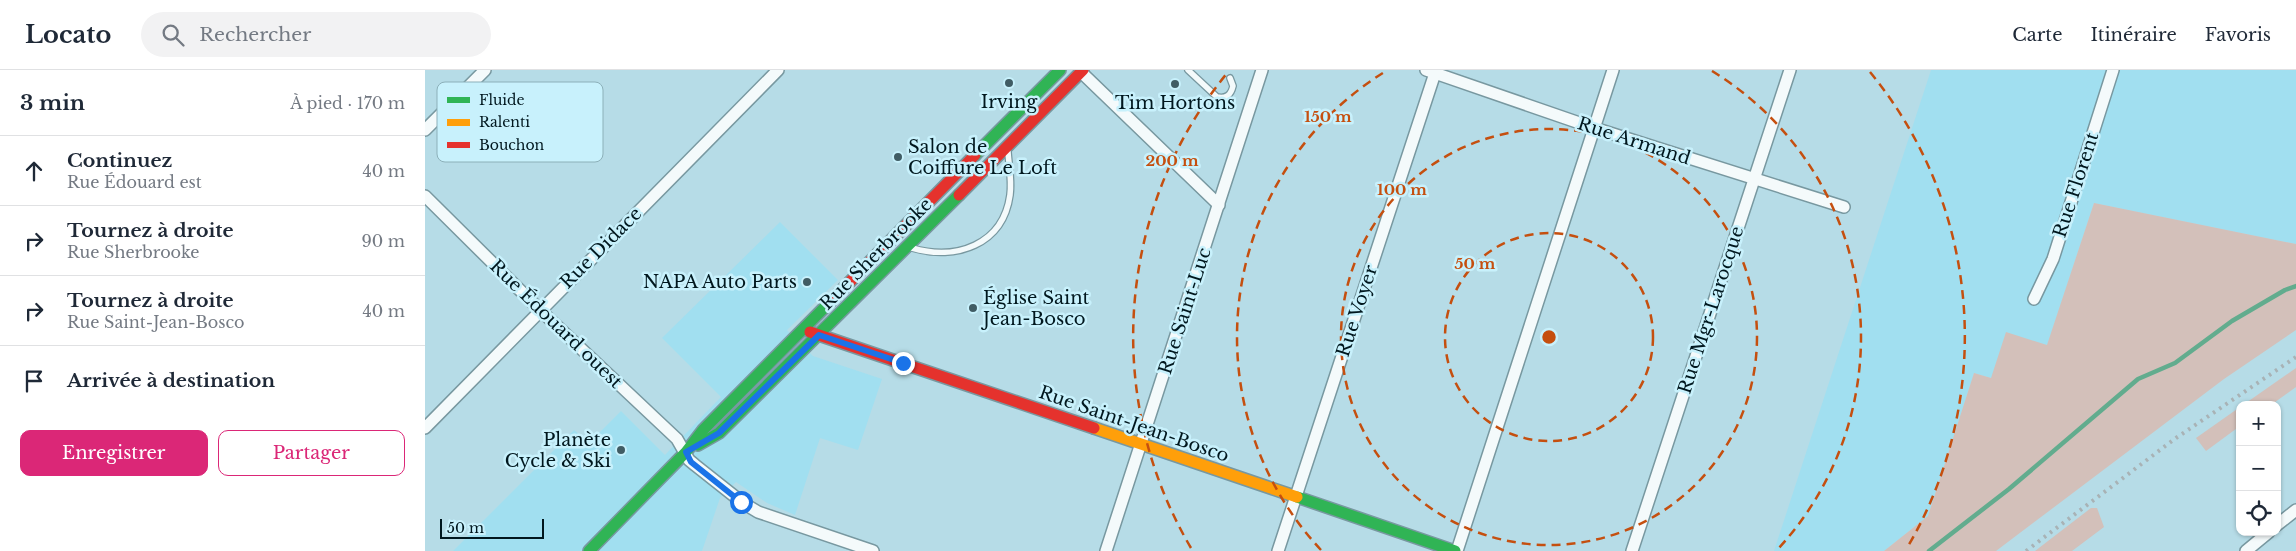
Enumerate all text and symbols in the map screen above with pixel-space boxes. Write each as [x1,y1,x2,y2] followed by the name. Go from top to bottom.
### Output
[141,12,491,57] search box
[25,20,111,49] text: Locato
[159,21,187,49] icon: search
[199,23,311,46] text: Rechercher
[2012,24,2062,46] text: Carte
[2090,24,2177,46] text: Itinéraire
[2205,24,2271,46] text: Favoris
[1003,77,1015,89] marker: Irving
[1169,78,1181,90] marker: Tim Hortons
[437,82,603,162] legend
[20,90,85,116] text: 3 min
[479,91,525,109] text: Fluide
[981,91,1037,113] place label: Irving
[1115,92,1235,114] place label: Tim Hortons
[290,93,405,113] text: À pied · 170 m
[1304,107,1352,126] text: 150 m
[1575,112,1693,170] street label: Rue Armand
[479,113,530,131] text: Ralenti
[2049,129,2103,240] street label: Rue Florent
[479,136,545,154] text: Bouchon
[908,136,1057,179] place label: Salon de Coiffure Le Loft
[67,149,172,172] text: Continuez
[892,151,904,163] marker: Salon de Coiffure Le Loft
[1146,151,1199,170] text: 200 m
[20,157,48,185] icon: ahead
[362,161,405,181] text: 40 m
[67,172,202,192] text: Rue Édouard est
[1377,180,1427,199] text: 100 m
[816,194,936,314] street label: Rue Sherbrooke
[556,203,646,293] street label: Rue Didace
[67,219,234,242] text: Tournez à droite
[1674,223,1748,397] street label: Rue Mgr-Larocque
[20,227,48,255] icon: right
[362,231,405,251] text: 90 m
[67,242,200,262] text: Rue Sherbrooke
[1154,245,1216,377] street label: Rue Saint-Luc
[485,254,628,393] street label: Rue Édouard ouest
[1455,254,1496,273] text: 50 m
[1332,262,1382,360] street label: Rue Voyer
[643,271,797,293] place label: NAPA Auto Parts
[801,276,813,288] marker: NAPA Auto Parts
[981,286,1090,330] place label: Église Saint Jean-Bosco
[67,289,234,312] text: Tournez à droite
[20,297,48,325] icon: right
[362,301,405,321] text: 40 m
[967,302,979,314] marker: Église Saint Jean-Bosco
[67,312,244,332] text: Rue Saint-Jean-Bosco
[1540,328,1558,346] centre of rings
[892,352,915,375] route end
[20,367,48,395] icon: arrive
[67,369,275,392] text: Arrivée à destination
[1036,381,1232,467] street label: Rue Saint-Jean-Bosco
[2236,401,2281,536] map controls
[2236,401,2281,446] button: +
[505,429,611,472] place label: Planète Cycle & Ski
[20,430,208,476] button: Enregistrer
[218,430,405,476] button: Partager
[615,444,627,456] marker: Planète Cycle & Ski
[2236,446,2281,491] button: −
[730,491,753,514] route start
[2236,491,2281,536] button: locate
[440,516,544,539] scale bar
[447,519,484,537] text: 50 m

